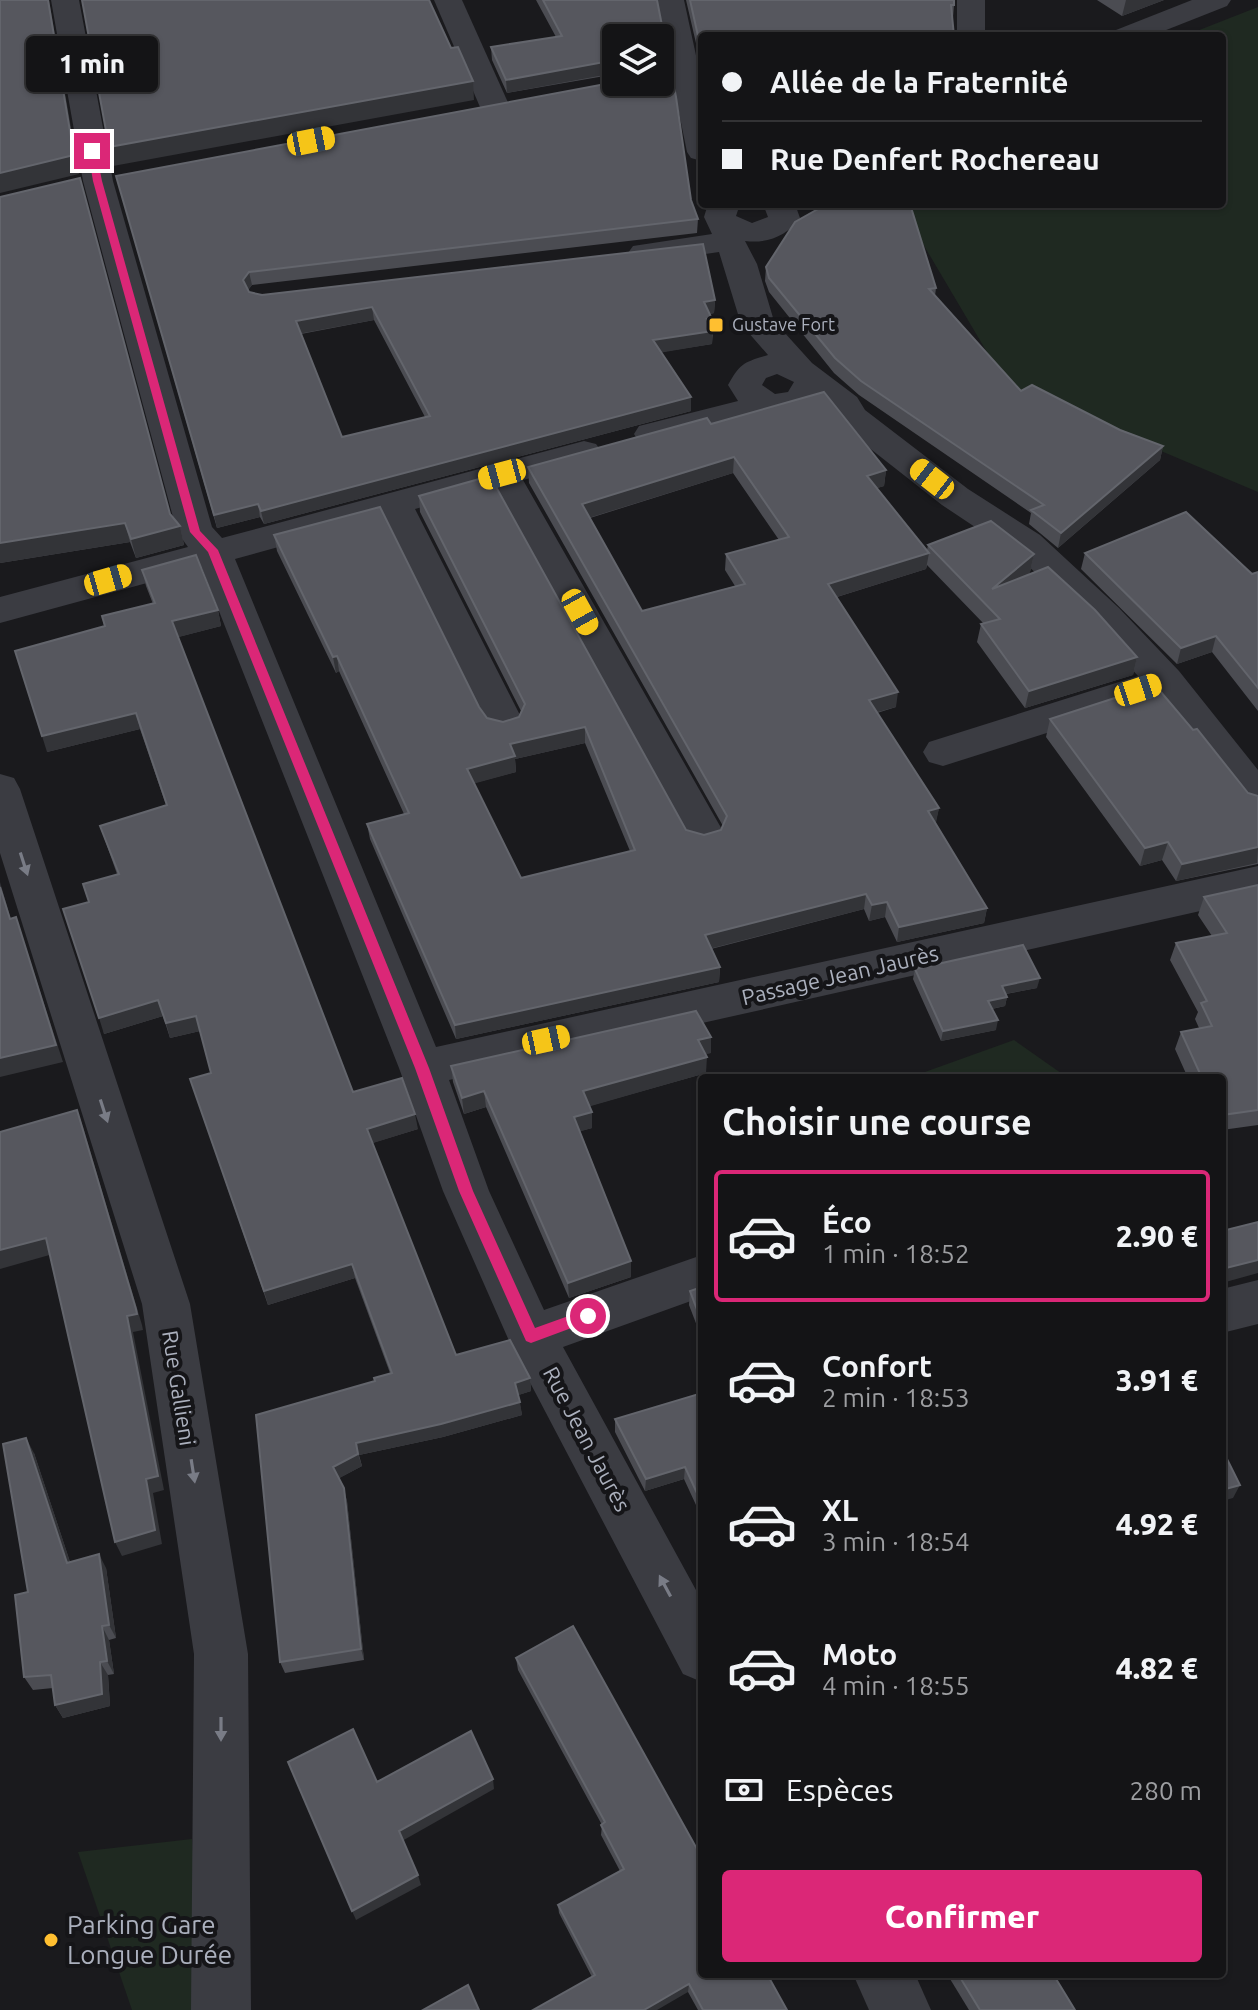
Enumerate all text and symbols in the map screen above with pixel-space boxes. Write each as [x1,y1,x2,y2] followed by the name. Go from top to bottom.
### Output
[602,24,674,96] map controls
[602,24,674,96] button: layers
[26,35,158,91] callout: 1 min
[59,49,125,78] text: 1 min
[770,65,1069,99] text: Allée de la Fraternité
[285,125,337,157] car
[74,133,110,169] route end
[770,142,1100,176] text: Rue Denfert Rochereau
[732,314,835,334] place label: Gustave Fort
[707,316,725,334] marker: Gustave Fort
[906,455,958,503] car
[476,456,528,492] car
[82,562,134,598] car
[558,585,602,639] car
[1111,671,1165,709] car
[18,852,31,876] one-way arrow
[739,940,941,1009] street label: Passage Jean Jaurès
[520,1023,572,1057] car
[98,1099,111,1123] one-way arrow
[722,1101,1032,1142] text: Choisir une course
[726,1200,798,1272] icon: car
[822,1205,872,1239] text: Éco
[1116,1219,1198,1253] text: 2.90 €
[822,1239,970,1268] text: 1 min · 18:52
[570,1298,606,1334] route start
[158,1329,201,1447] street label: Rue Gallieni
[726,1344,798,1416] icon: car
[822,1349,932,1383] text: Confort
[539,1362,636,1515] street label: Rue Jean Jaurès
[1116,1363,1198,1397] text: 3.91 €
[822,1383,970,1412] text: 2 min · 18:53
[187,1459,199,1484] one-way arrow
[726,1488,798,1560] icon: car
[822,1493,858,1527] text: XL
[1116,1507,1198,1541] text: 4.92 €
[822,1527,970,1556] text: 3 min · 18:54
[659,1575,672,1598] one-way arrow
[726,1632,798,1704] icon: car
[822,1637,897,1671] text: Moto
[1116,1651,1198,1685] text: 4.82 €
[822,1671,970,1700] text: 4 min · 18:55
[215,1717,227,1742] one-way arrow
[722,1768,766,1812] icon: cash
[786,1773,893,1807] text: Espèces
[1130,1776,1202,1805] text: 280 m
[722,1870,1202,1962] button: Confirmer
[67,1910,232,1969] place label: Parking Gare Longue Durée
[42,1931,60,1949] marker: Parking Gare Longue Durée

